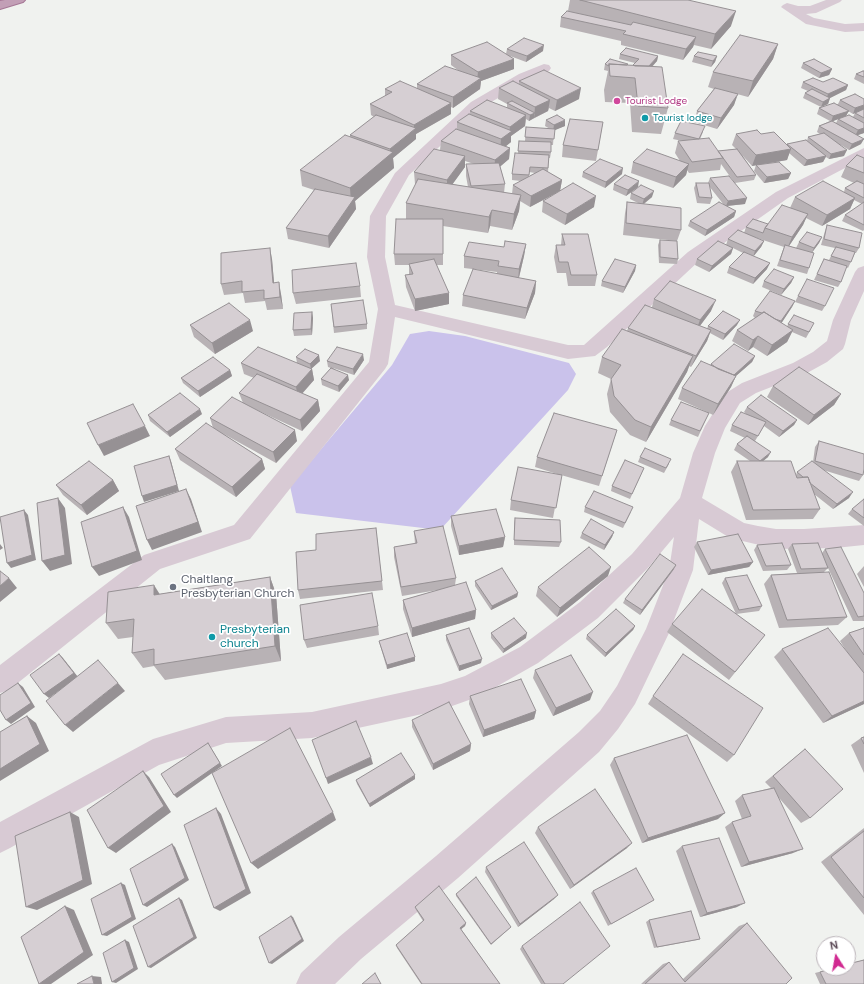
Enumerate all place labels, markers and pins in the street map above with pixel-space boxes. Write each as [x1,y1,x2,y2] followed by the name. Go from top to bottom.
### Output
[625,95,687,107] place label: Tourist Lodge
[612,96,622,106] marker: Tourist Lodge
[653,112,712,124] place label: Tourist lodge
[640,113,650,123] marker: Tourist lodge
[181,573,294,601] place label: Chaltlang Presbyterian Church
[168,582,178,592] marker: Chaltlang Presbyterian Church
[220,623,290,651] place label: Presbyterian church
[207,632,217,642] marker: Presbyterian church

